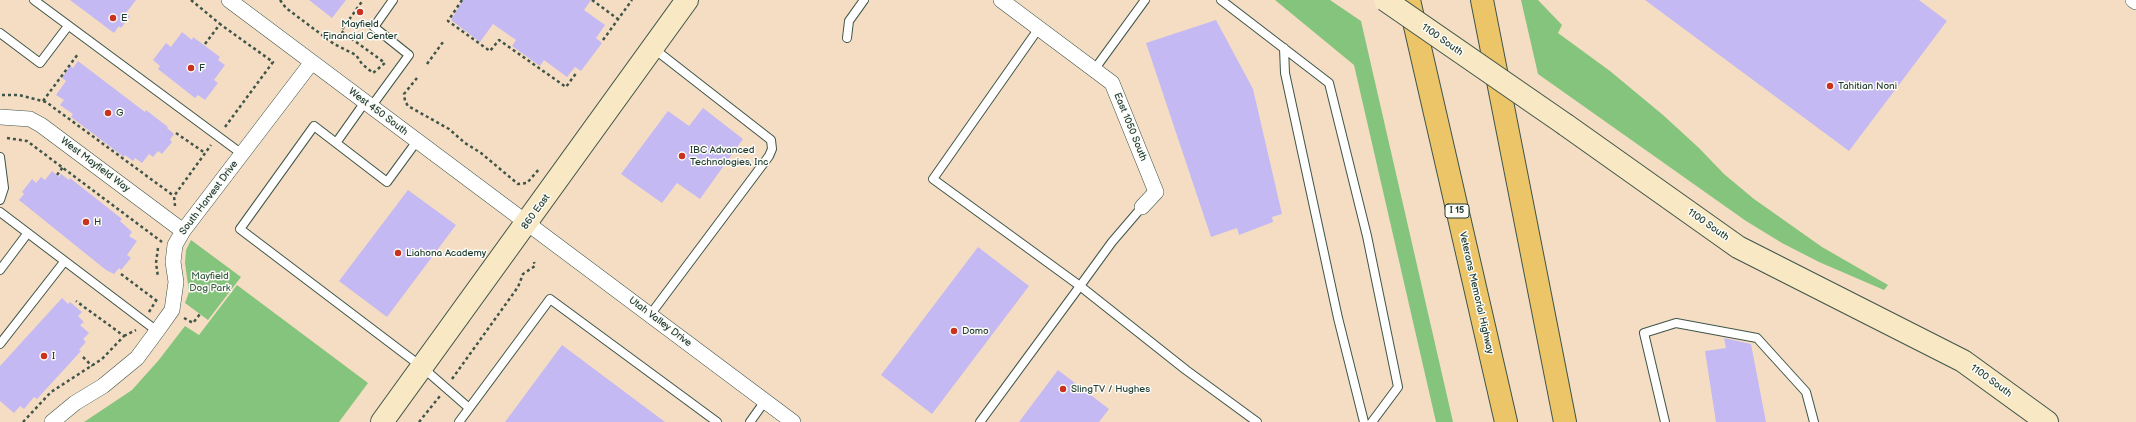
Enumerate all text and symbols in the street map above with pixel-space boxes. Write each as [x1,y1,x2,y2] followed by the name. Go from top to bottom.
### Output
[355,7,365,17] marker: Mayfield Financial Center
[121,12,128,24] place label: E
[108,13,118,23] marker: E
[323,18,397,42] place label: Mayfield Financial Center
[1419,21,1465,59] street label: 1100 South
[199,62,205,74] place label: F
[186,63,196,73] marker: F
[1838,80,1897,92] place label: Tahitian Noni
[1825,81,1835,91] marker: Tahitian Noni
[346,86,410,138] street label: West 450 South
[1111,91,1149,163] street label: East 1050 South
[116,107,123,119] place label: G
[103,108,113,118] marker: G
[58,135,132,195] street label: West Mayfield Way
[690,144,768,168] place label: IBC Advanced Technologies, Inc
[677,151,687,161] marker: IBC Advanced Technologies, Inc
[177,158,241,238] street label: South Harvest Drive
[519,192,553,232] street label: 860 East
[1445,204,1469,218] road number: I 15
[1685,206,1731,244] street label: 1100 South
[94,216,101,228] place label: H
[81,217,91,227] marker: H
[1456,231,1496,355] street label: Veterans Memorial Highway
[406,247,486,259] place label: Liahona Academy
[393,248,403,258] marker: Liahona Academy
[189,270,231,294] park label: Mayfield Dog Park
[626,294,694,350] street label: Utah Valley Drive
[962,325,989,337] place label: Domo
[949,326,959,336] marker: Domo
[52,350,55,362] place label: I
[39,351,49,361] marker: I
[1968,362,2014,400] street label: 1100 South
[1071,383,1150,395] place label: SlingTV / Hughes
[1058,384,1068,394] marker: SlingTV / Hughes

